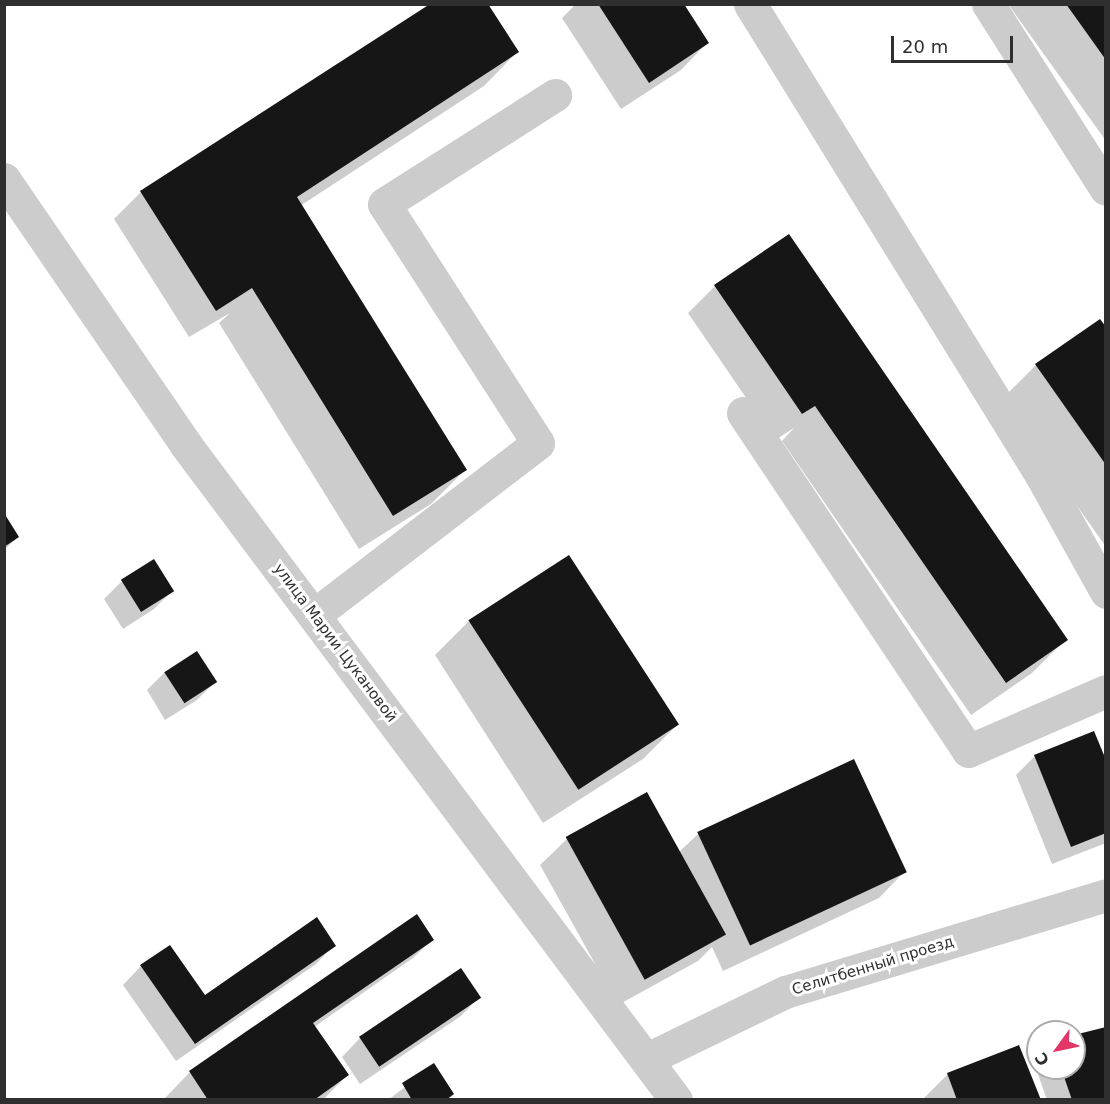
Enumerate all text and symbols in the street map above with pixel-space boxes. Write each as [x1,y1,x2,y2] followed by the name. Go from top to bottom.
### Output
[894,24,1016,62] scale bar
[902,36,948,57] text: 20 m
[269,560,401,726] street label: улица Марии Цукановой
[790,933,956,999] street label: Селитбенный проезд
[1026,1020,1086,1080] north arrow
[1031,1049,1053,1069] text: С

